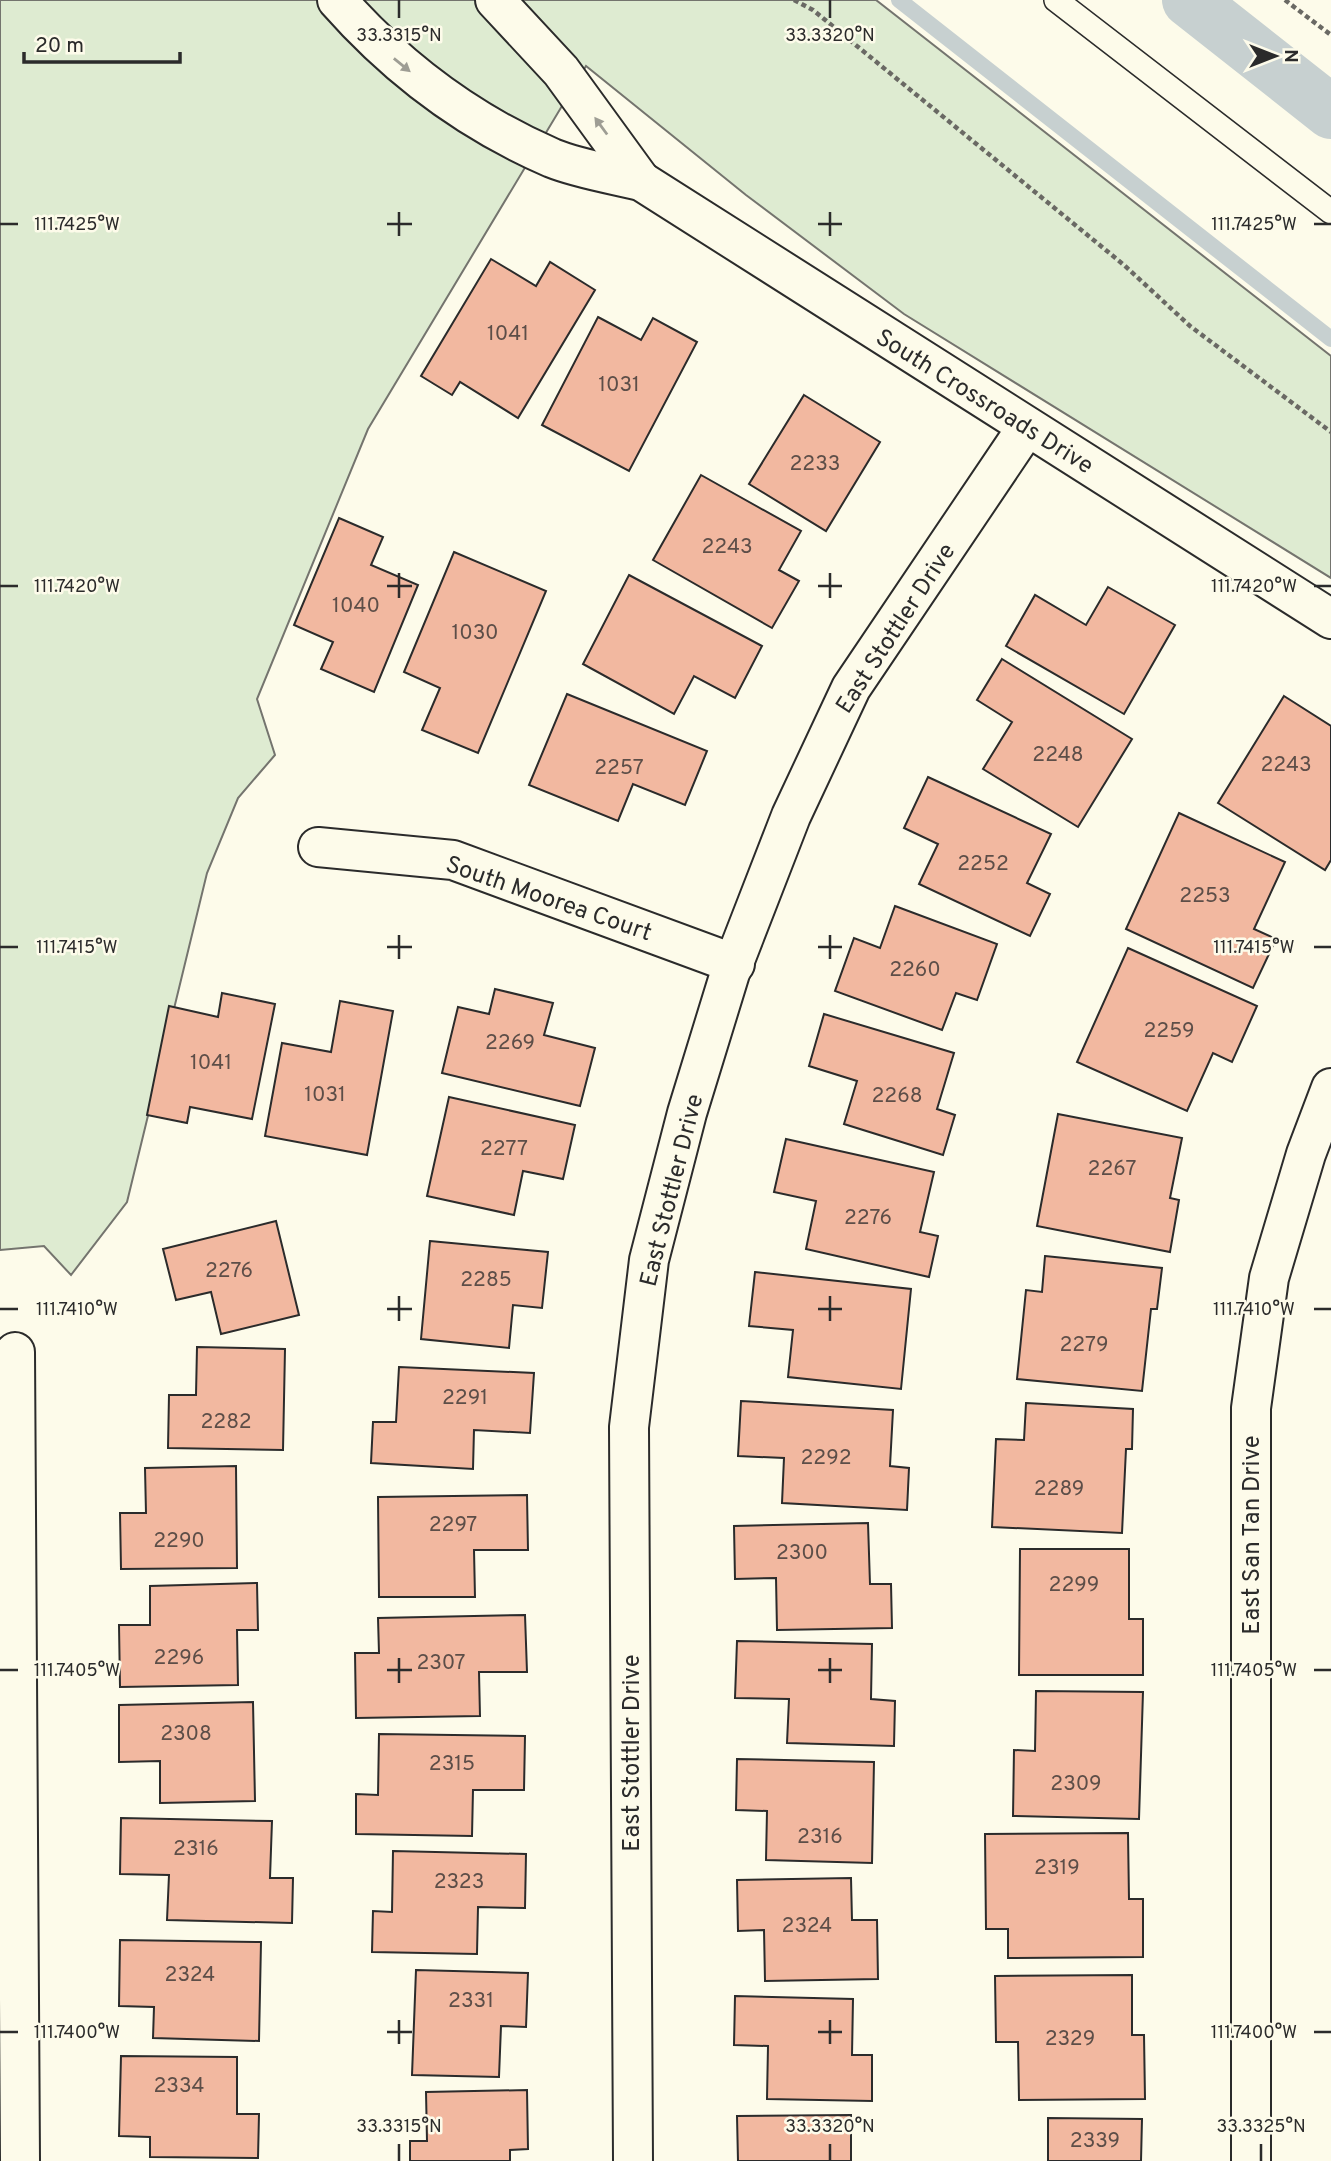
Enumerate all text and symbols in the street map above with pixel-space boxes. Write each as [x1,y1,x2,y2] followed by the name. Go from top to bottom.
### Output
[24,21,180,65] scale bar
[1240,21,1310,91] north arrow
[356,25,442,48] text: 33.3315°N
[785,25,875,48] text: 33.3320°N
[35,33,84,60] text: 20 m
[1278,49,1302,63] text: N
[393,58,411,73] one-way arrow
[594,117,608,135] one-way arrow
[34,214,120,237] text: 111.7425°W
[1211,214,1297,237] text: 111.7425°W
[487,321,529,348] house number: 1041
[869,323,1098,482] street label: South Crossroads Drive
[598,372,640,399] house number: 1031
[790,451,841,478] house number: 2233
[701,534,753,561] house number: 2243
[830,538,963,720] street label: East Stottler Drive
[34,576,120,599] text: 111.7420°W
[1211,576,1297,599] text: 111.7420°W
[332,593,380,620] house number: 1040
[451,620,499,647] house number: 1030
[1032,742,1084,769] house number: 2248
[1260,752,1312,779] house number: 2243
[594,755,644,782] house number: 2257
[441,851,655,949] street label: South Moorea Court
[957,851,1009,878] house number: 2252
[1179,883,1231,910] house number: 2253
[36,937,118,960] text: 111.7415°W
[1213,937,1295,960] text: 111.7415°W
[889,957,941,984] house number: 2260
[1143,1018,1195,1045] house number: 2259
[485,1030,535,1057] house number: 2269
[190,1050,232,1077] house number: 1041
[304,1082,346,1109] house number: 1031
[871,1083,923,1110] house number: 2268
[635,1091,711,1290] street label: East Stottler Drive
[480,1136,528,1163] house number: 2277
[1088,1156,1136,1183] house number: 2267
[844,1205,892,1232] house number: 2276
[205,1258,253,1285] house number: 2276
[460,1267,512,1294] house number: 2285
[36,1299,118,1322] text: 111.7410°W
[1213,1299,1295,1322] text: 111.7410°W
[1060,1332,1109,1359] house number: 2279
[442,1385,488,1412] house number: 2291
[201,1409,251,1436] house number: 2282
[1238,1435,1268,1635] street label: East San Tan Drive
[800,1445,852,1472] house number: 2292
[1034,1476,1084,1503] house number: 2289
[429,1512,477,1539] house number: 2297
[153,1528,205,1555] house number: 2290
[776,1540,828,1567] house number: 2300
[1049,1572,1099,1599] house number: 2299
[154,1645,204,1672] house number: 2296
[416,1650,466,1677] house number: 2307
[618,1654,648,1852] street label: East Stottler Drive
[34,1660,120,1683] text: 111.7405°W
[1211,1660,1297,1683] text: 111.7405°W
[160,1721,212,1748] house number: 2308
[429,1751,475,1778] house number: 2315
[1050,1771,1102,1798] house number: 2309
[797,1824,843,1851] house number: 2316
[173,1836,219,1863] house number: 2316
[1034,1855,1080,1882] house number: 2319
[434,1869,484,1896] house number: 2323
[782,1913,832,1940] house number: 2324
[165,1962,215,1989] house number: 2324
[448,1988,494,2015] house number: 2331
[34,2022,120,2045] text: 111.7400°W
[1211,2022,1297,2045] text: 111.7400°W
[1045,2026,1095,2053] house number: 2329
[153,2073,205,2100] house number: 2334
[356,2116,442,2139] text: 33.3315°N
[785,2116,875,2139] text: 33.3320°N
[1216,2116,1306,2139] text: 33.3325°N
[1070,2128,1120,2155] house number: 2339

